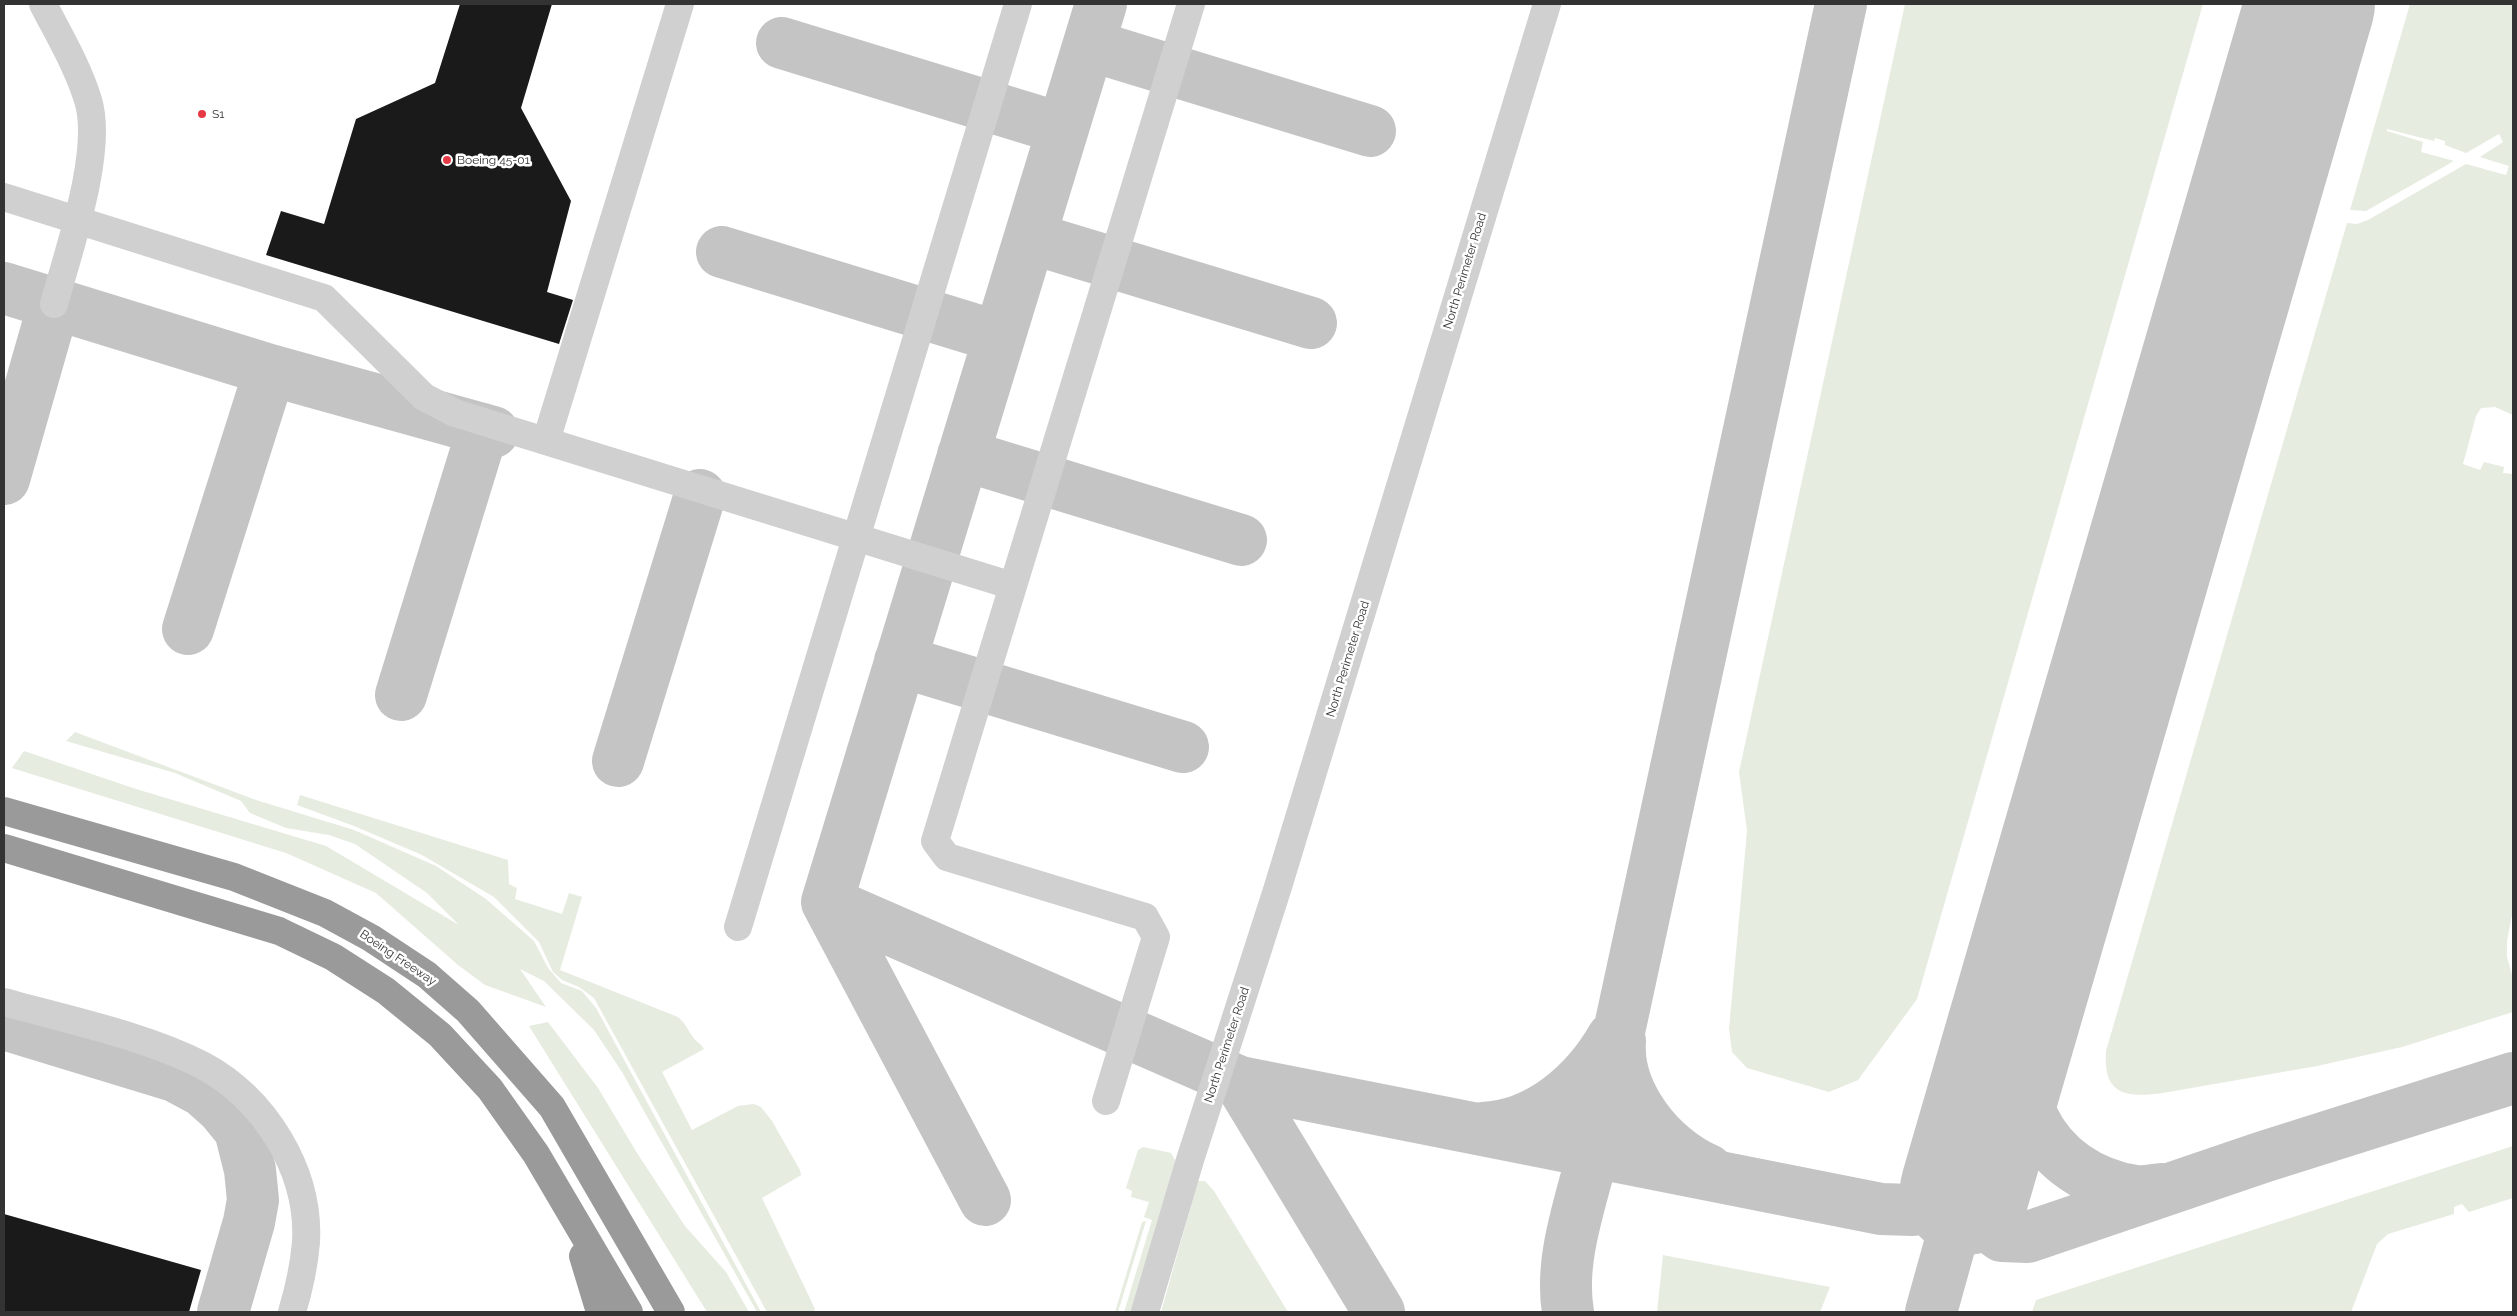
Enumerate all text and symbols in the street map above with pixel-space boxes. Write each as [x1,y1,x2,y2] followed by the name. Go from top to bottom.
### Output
[212,107,224,121] place label: S1
[196,108,208,120] marker: S1
[457,153,530,167] place label: Boeing 45-01
[441,154,453,166] marker: Boeing 45-01
[1440,211,1490,331] street label: North Perimeter Road
[1323,599,1373,719] street label: North Perimeter Road
[357,927,439,989] street label: Boeing Freeway
[1201,985,1253,1105] street label: North Perimeter Road

